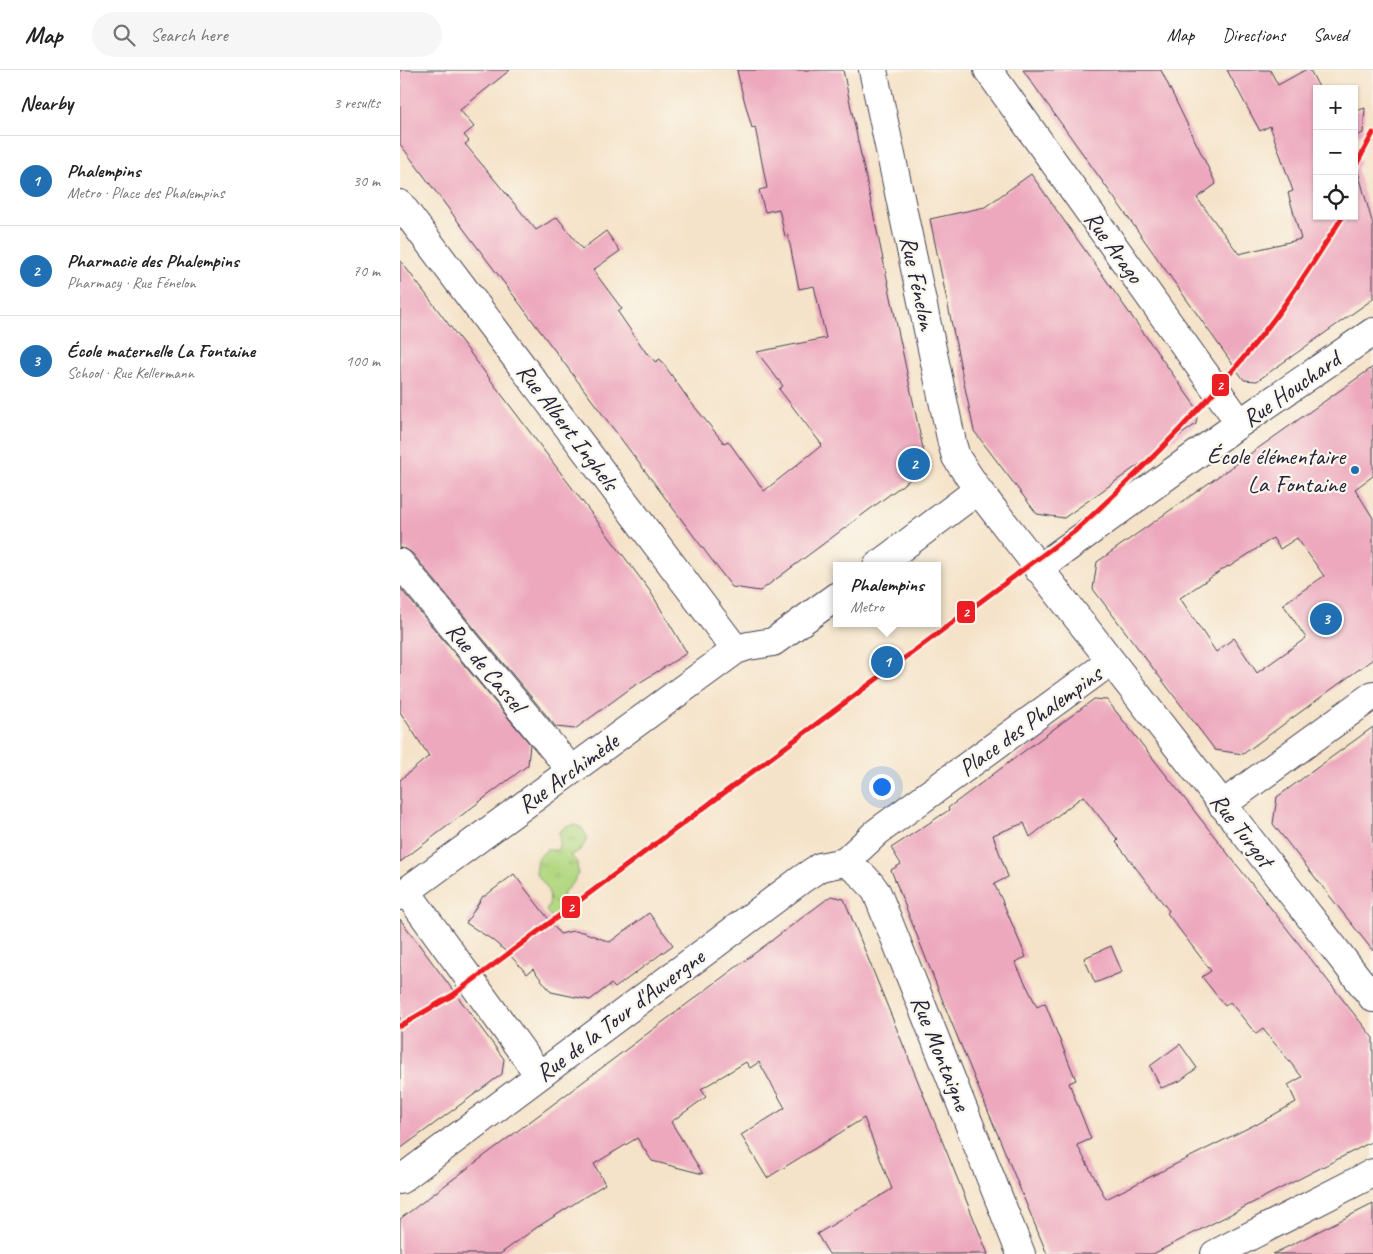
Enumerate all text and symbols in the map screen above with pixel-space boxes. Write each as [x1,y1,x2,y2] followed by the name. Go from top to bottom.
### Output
[92,12,442,57] search box
[25,20,62,50] text: Map
[110,21,138,49] icon: search
[150,23,228,47] text: Search here
[1167,24,1194,46] text: Map
[1222,24,1285,46] text: Directions
[1313,24,1348,46] text: Saved
[1313,85,1358,220] map controls
[1313,85,1358,130] button: +
[20,90,73,116] text: Nearby
[333,93,380,113] text: 3 results
[1313,130,1358,175] button: −
[67,159,140,183] text: Phalempins
[32,171,40,191] text: 1
[353,171,380,191] text: 30 m
[1313,175,1358,220] button: locate
[67,183,224,203] text: Metro · Place des Phalempins
[1078,205,1151,290] street label: Rue Arago
[893,233,943,334] street label: Rue Fénelon
[67,249,239,273] text: Pharmacie des Phalempins
[32,261,40,281] text: 2
[353,261,380,281] text: 70 m
[67,273,196,293] text: Pharmacy · Rue Fénelon
[67,339,255,363] text: École maternelle La Fontaine
[1236,342,1349,434] street label: Rue Houchard
[32,351,40,371] text: 3
[346,351,380,371] text: 100 m
[510,357,627,498] street label: Rue Albert Inghels
[67,363,194,383] text: School · Rue Kellermann
[1211,373,1230,397] line badge: 2
[1217,377,1225,394] text: 2
[1207,441,1347,499] place label: École élémentaire La Fontaine
[898,445,930,483] pin: 2
[1349,464,1361,476] marker: École élémentaire La Fontaine
[833,562,941,627] popup
[850,573,924,597] text: Phalempins
[850,597,884,617] text: Metro
[956,600,976,624] line badge: 2
[1310,600,1342,638] pin: 3
[963,604,971,621] text: 2
[440,616,535,721] street label: Rue de Cassel
[871,643,903,681] pin: 1
[953,657,1110,783] street label: Place des Phalempins
[512,725,626,820] street label: Rue Archimède
[869,774,895,800] your location
[1204,787,1282,876] street label: Rue Turgot
[561,895,581,919] line badge: 2
[568,899,576,916] text: 2
[530,941,712,1088] street label: Rue de la Tour d'Auvergne
[904,991,978,1117] street label: Rue Montaigne

